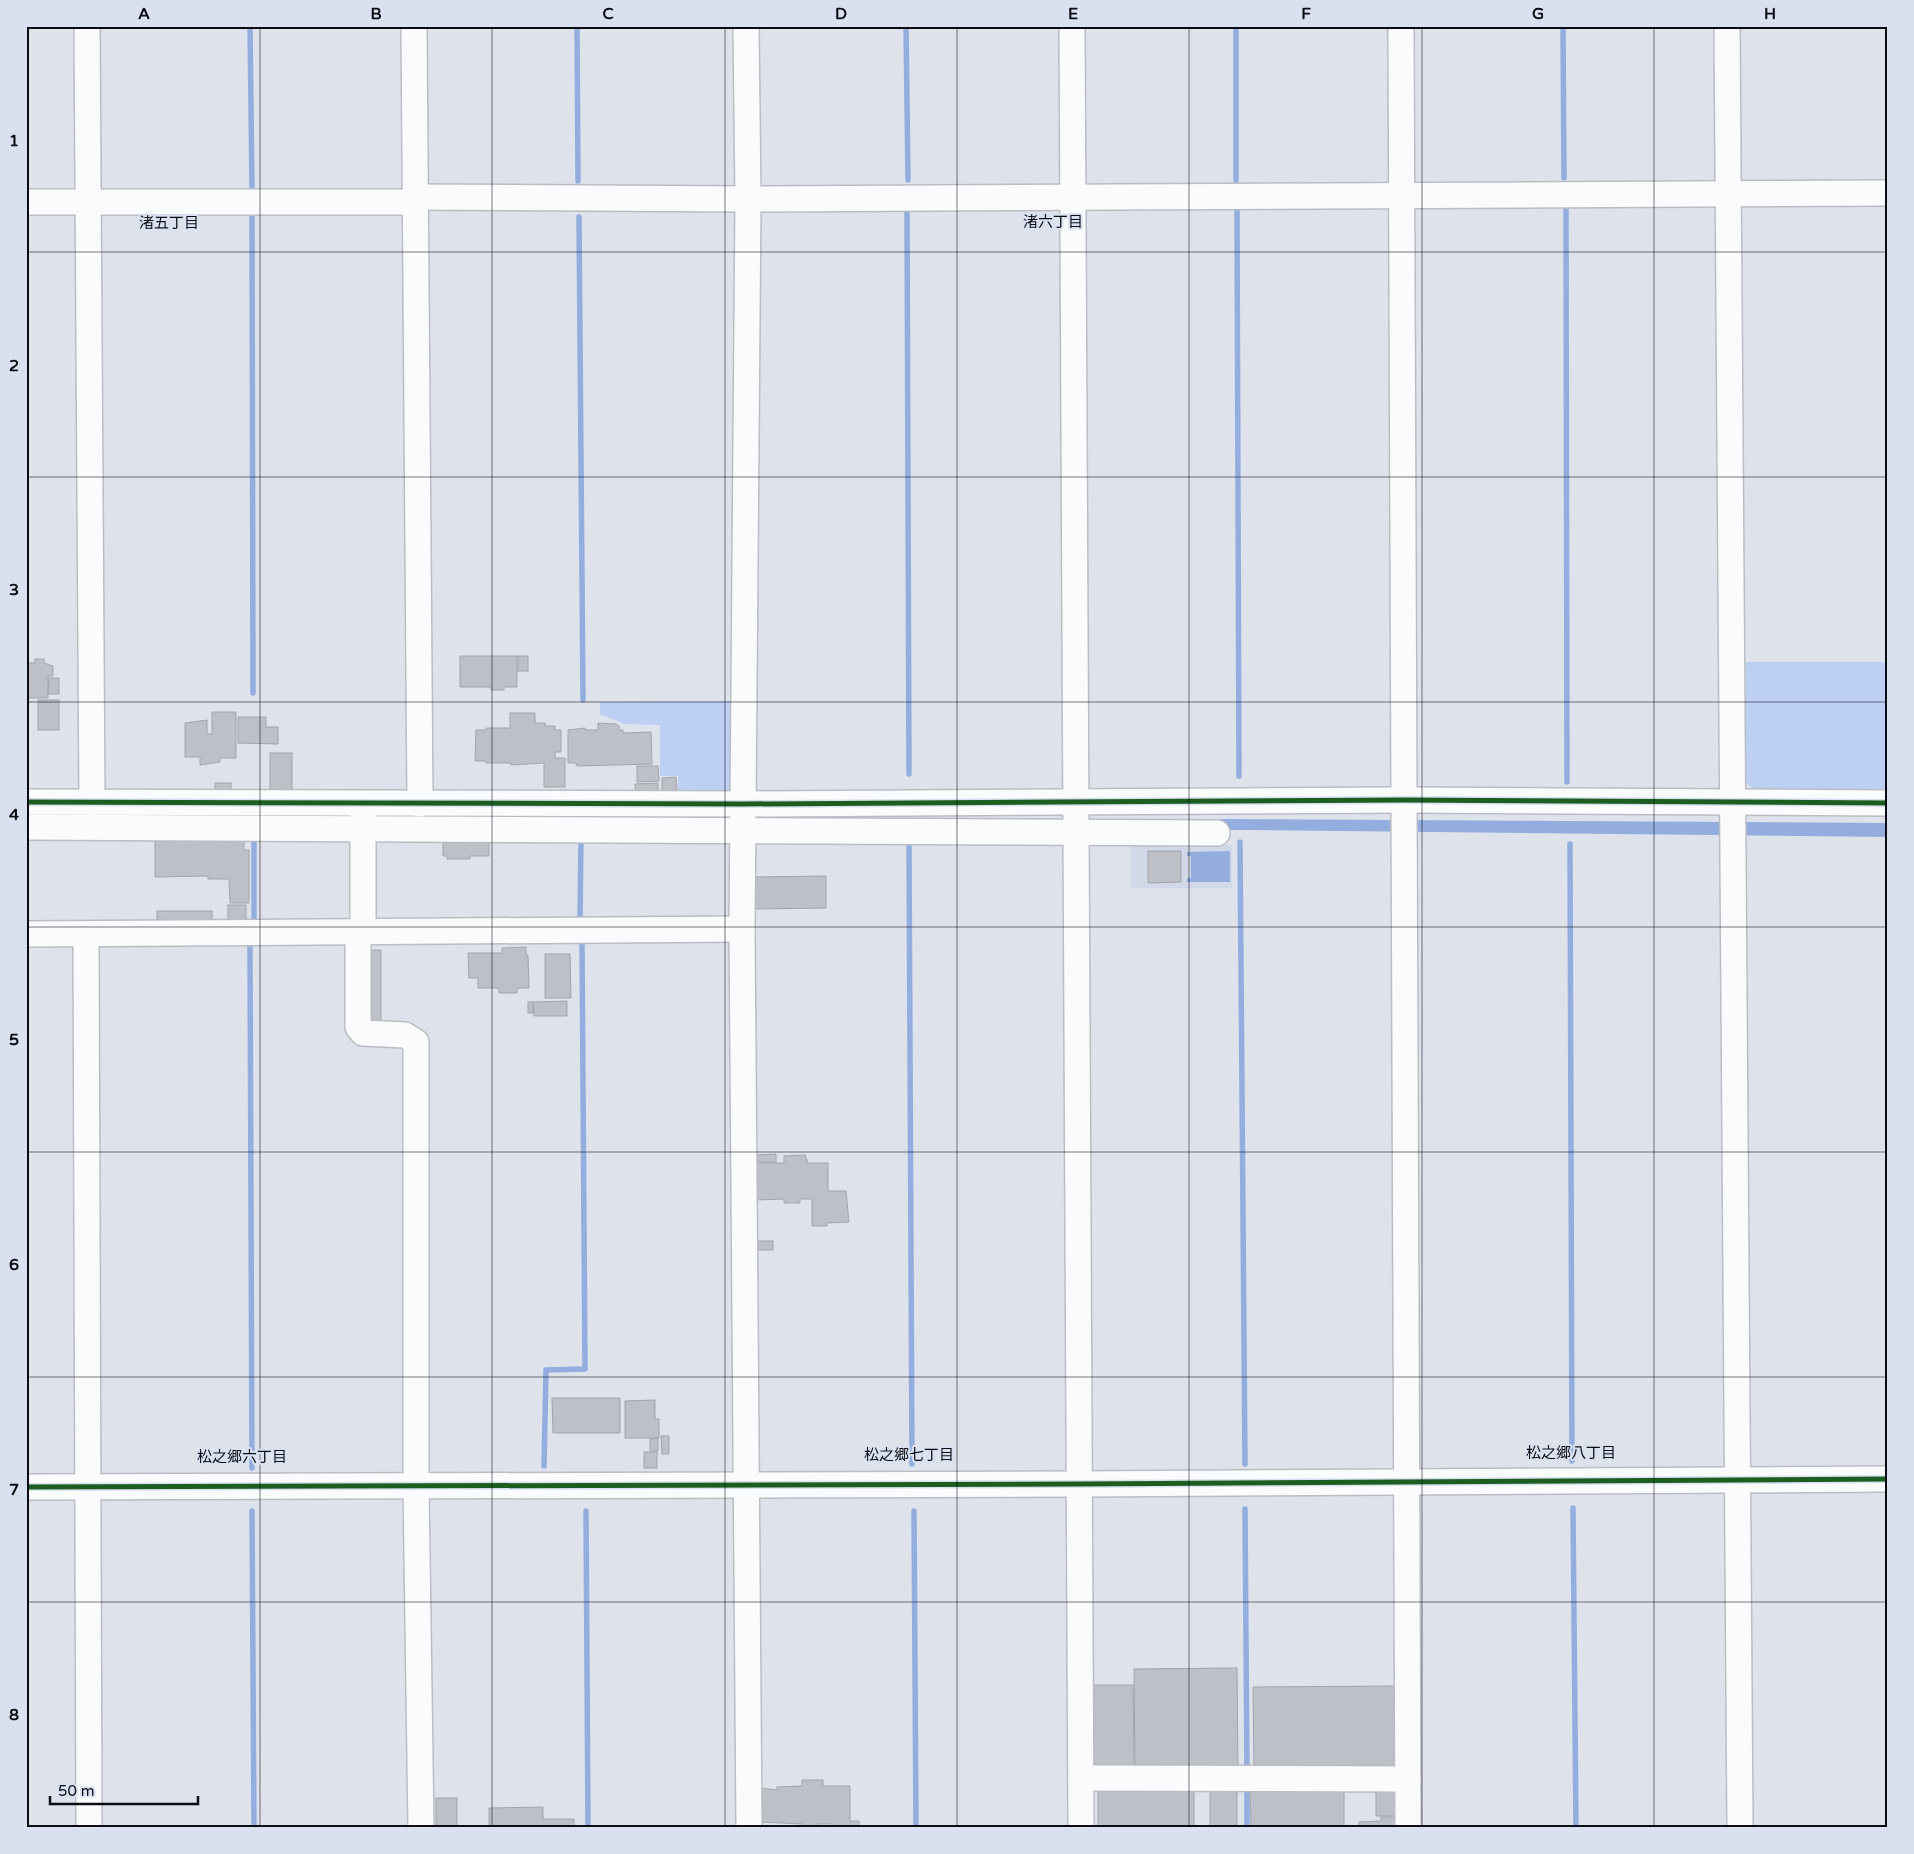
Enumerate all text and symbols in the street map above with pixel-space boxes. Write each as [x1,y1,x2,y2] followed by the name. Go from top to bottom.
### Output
[138,4,150,24] text: A
[370,4,382,24] text: B
[602,4,614,24] text: C
[835,4,847,24] text: D
[1068,4,1078,24] text: E
[1301,4,1311,24] text: F
[1532,4,1544,24] text: G
[1764,4,1776,24] text: H
[9,131,19,151] text: 1
[1023,213,1083,231] district label: 渚六丁目
[139,214,199,232] district label: 渚五丁目
[9,356,19,376] text: 2
[9,580,19,600] text: 3
[9,805,19,825] text: 4
[9,1030,19,1050] text: 5
[9,1255,19,1275] text: 6
[1526,1444,1616,1462] district label: 松之郷八丁目
[864,1446,954,1464] district label: 松之郷七丁目
[197,1448,287,1466] district label: 松之郷六丁目
[9,1480,19,1500] text: 7
[9,1705,19,1725] text: 8
[50,1774,198,1806] scale bar
[58,1782,95,1800] text: 50 m

